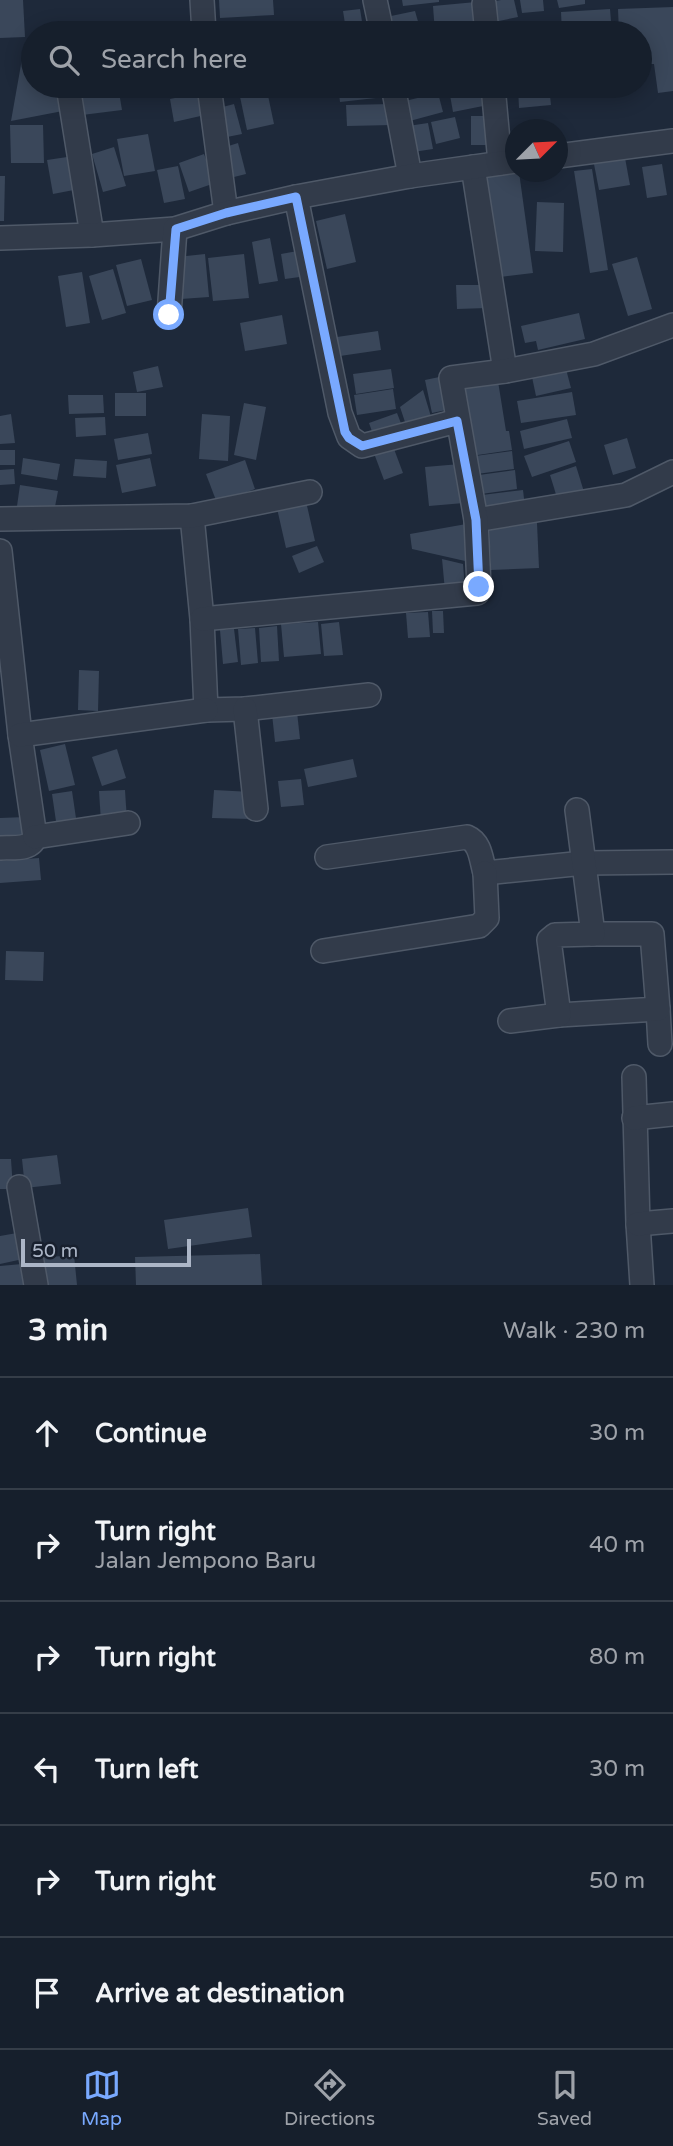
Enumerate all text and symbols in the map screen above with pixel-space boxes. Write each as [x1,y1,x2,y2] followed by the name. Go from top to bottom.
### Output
[21,21,652,98] search box
[45,41,83,79] icon: search
[101,44,247,75] text: Search here
[505,119,568,182] north arrow
[153,299,184,330] route start
[463,571,494,602] route end
[21,1236,191,1268] scale bar
[32,1240,78,1262] text: 50 m
[28,1312,108,1349] text: 3 min
[503,1317,645,1345] text: Walk · 230 m
[28,1414,66,1452] icon: ahead
[95,1418,207,1449] text: Continue
[589,1419,645,1447] text: 30 m
[95,1516,216,1547] text: Turn right
[28,1526,66,1564] icon: right
[589,1531,645,1559] text: 40 m
[95,1547,316,1575] text: Jalan Jempono Baru
[28,1638,66,1676] icon: right
[95,1642,216,1673] text: Turn right
[589,1643,645,1671] text: 80 m
[28,1750,66,1788] icon: left
[95,1754,198,1785] text: Turn left
[589,1755,645,1783] text: 30 m
[28,1862,66,1900] icon: right
[95,1866,216,1897] text: Turn right
[589,1867,645,1895] text: 50 m
[28,1974,66,2012] icon: arrive
[95,1978,345,2009] text: Arrive at destination
[81,2066,122,2130] tab: Map
[284,2066,375,2130] tab: Directions
[537,2066,592,2130] tab: Saved

